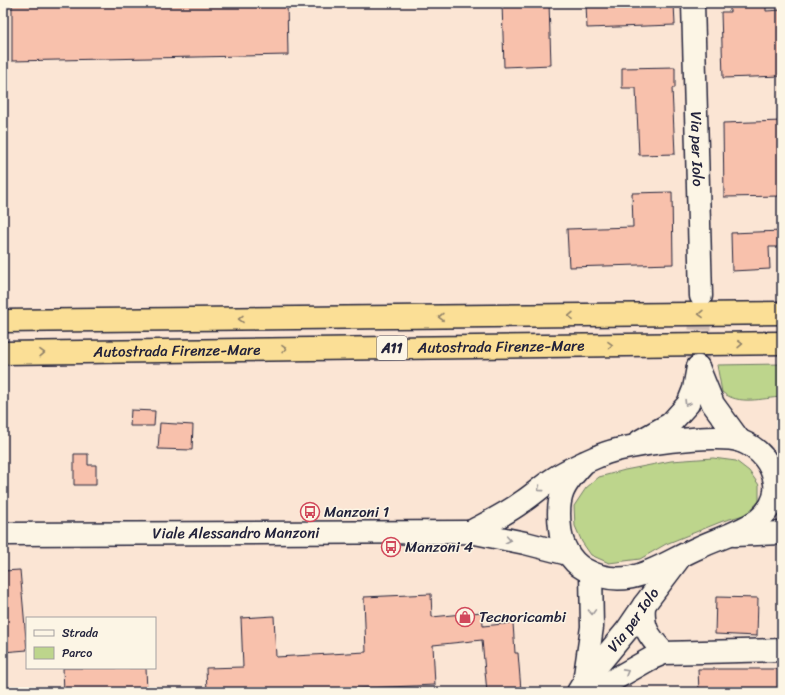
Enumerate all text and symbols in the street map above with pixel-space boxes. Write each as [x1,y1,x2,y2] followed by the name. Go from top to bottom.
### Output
[683,111,711,187] street label: Via per Iolo
[698,310,704,318] one-way arrow
[568,312,574,320] one-way arrow
[438,313,444,321] one-way arrow
[238,315,244,323] one-way arrow
[416,333,585,361] street label: Autostrada Firenze-Mare
[377,336,407,360] road number: A11
[92,337,261,365] street label: Autostrada Firenze-Mare
[737,340,743,348] one-way arrow
[607,341,613,349] one-way arrow
[281,345,287,354] one-way arrow
[39,348,45,357] one-way arrow
[685,399,692,406] one-way arrow
[537,484,544,491] one-way arrow
[324,499,389,525] place label: Manzoni 1
[299,501,321,523] bus stop icon: Manzoni 1
[153,520,320,546] street label: Viale Alessandro Manzoni
[405,534,473,560] place label: Manzoni 4
[505,535,511,543] one-way arrow
[380,536,402,558] bus stop icon: Manzoni 4
[601,582,666,658] street label: Via per Iolo
[479,604,567,630] place label: Tecnoricambi
[454,606,476,628] shop icon: Tecnoricambi
[588,609,596,615] one-way arrow
[26,617,156,669] legend
[62,622,99,644] text: Strada
[62,642,92,664] text: Parco
[622,670,629,677] one-way arrow

